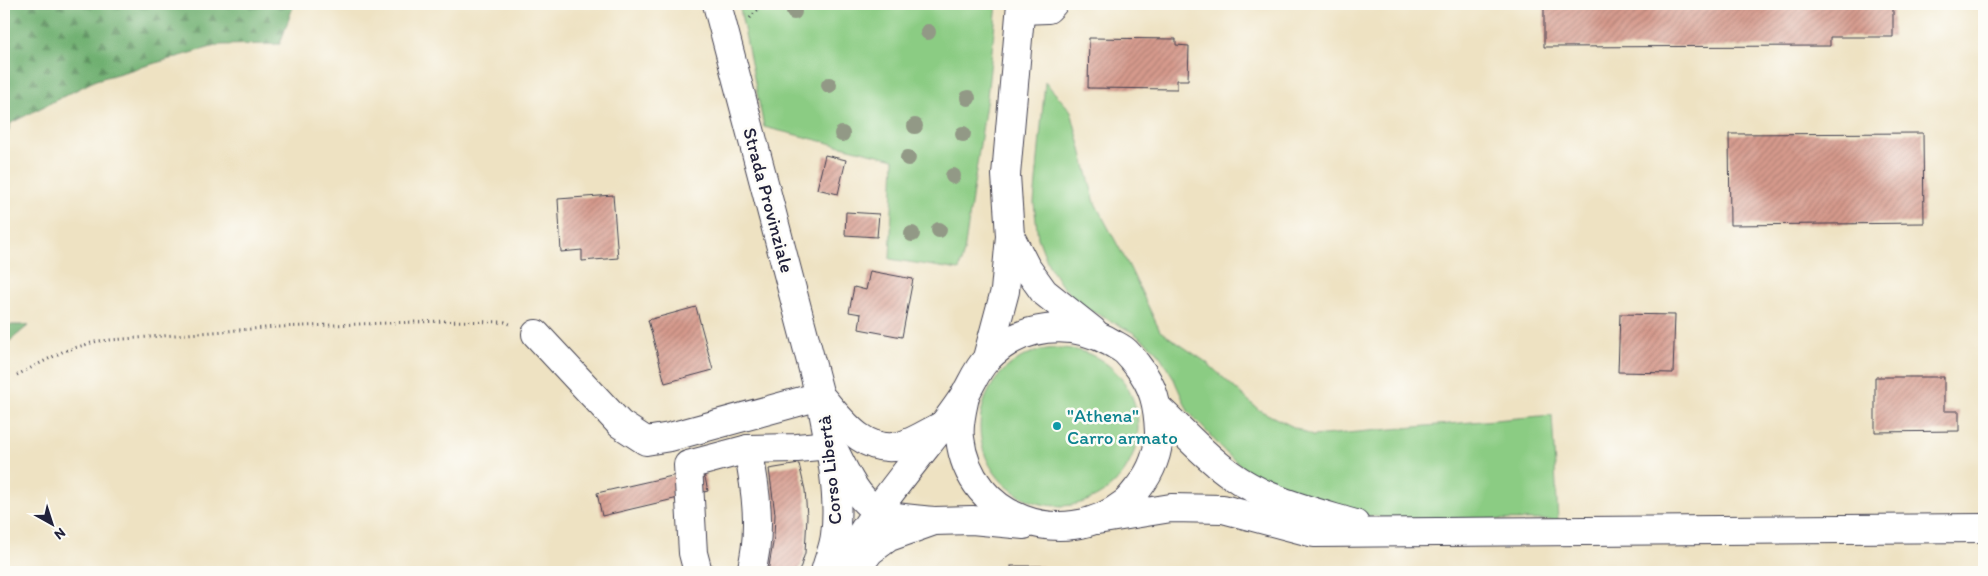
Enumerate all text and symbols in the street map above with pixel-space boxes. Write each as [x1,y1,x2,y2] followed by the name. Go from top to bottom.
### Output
[738,125,799,275] street label: Strada Provinziale
[1067,404,1178,449] place label: "Athena" Carro armato
[812,414,847,526] street label: Corso Libertà
[1051,420,1063,432] marker: "Athena" Carro armato
[28,498,78,548] north arrow
[51,524,69,543] text: N

